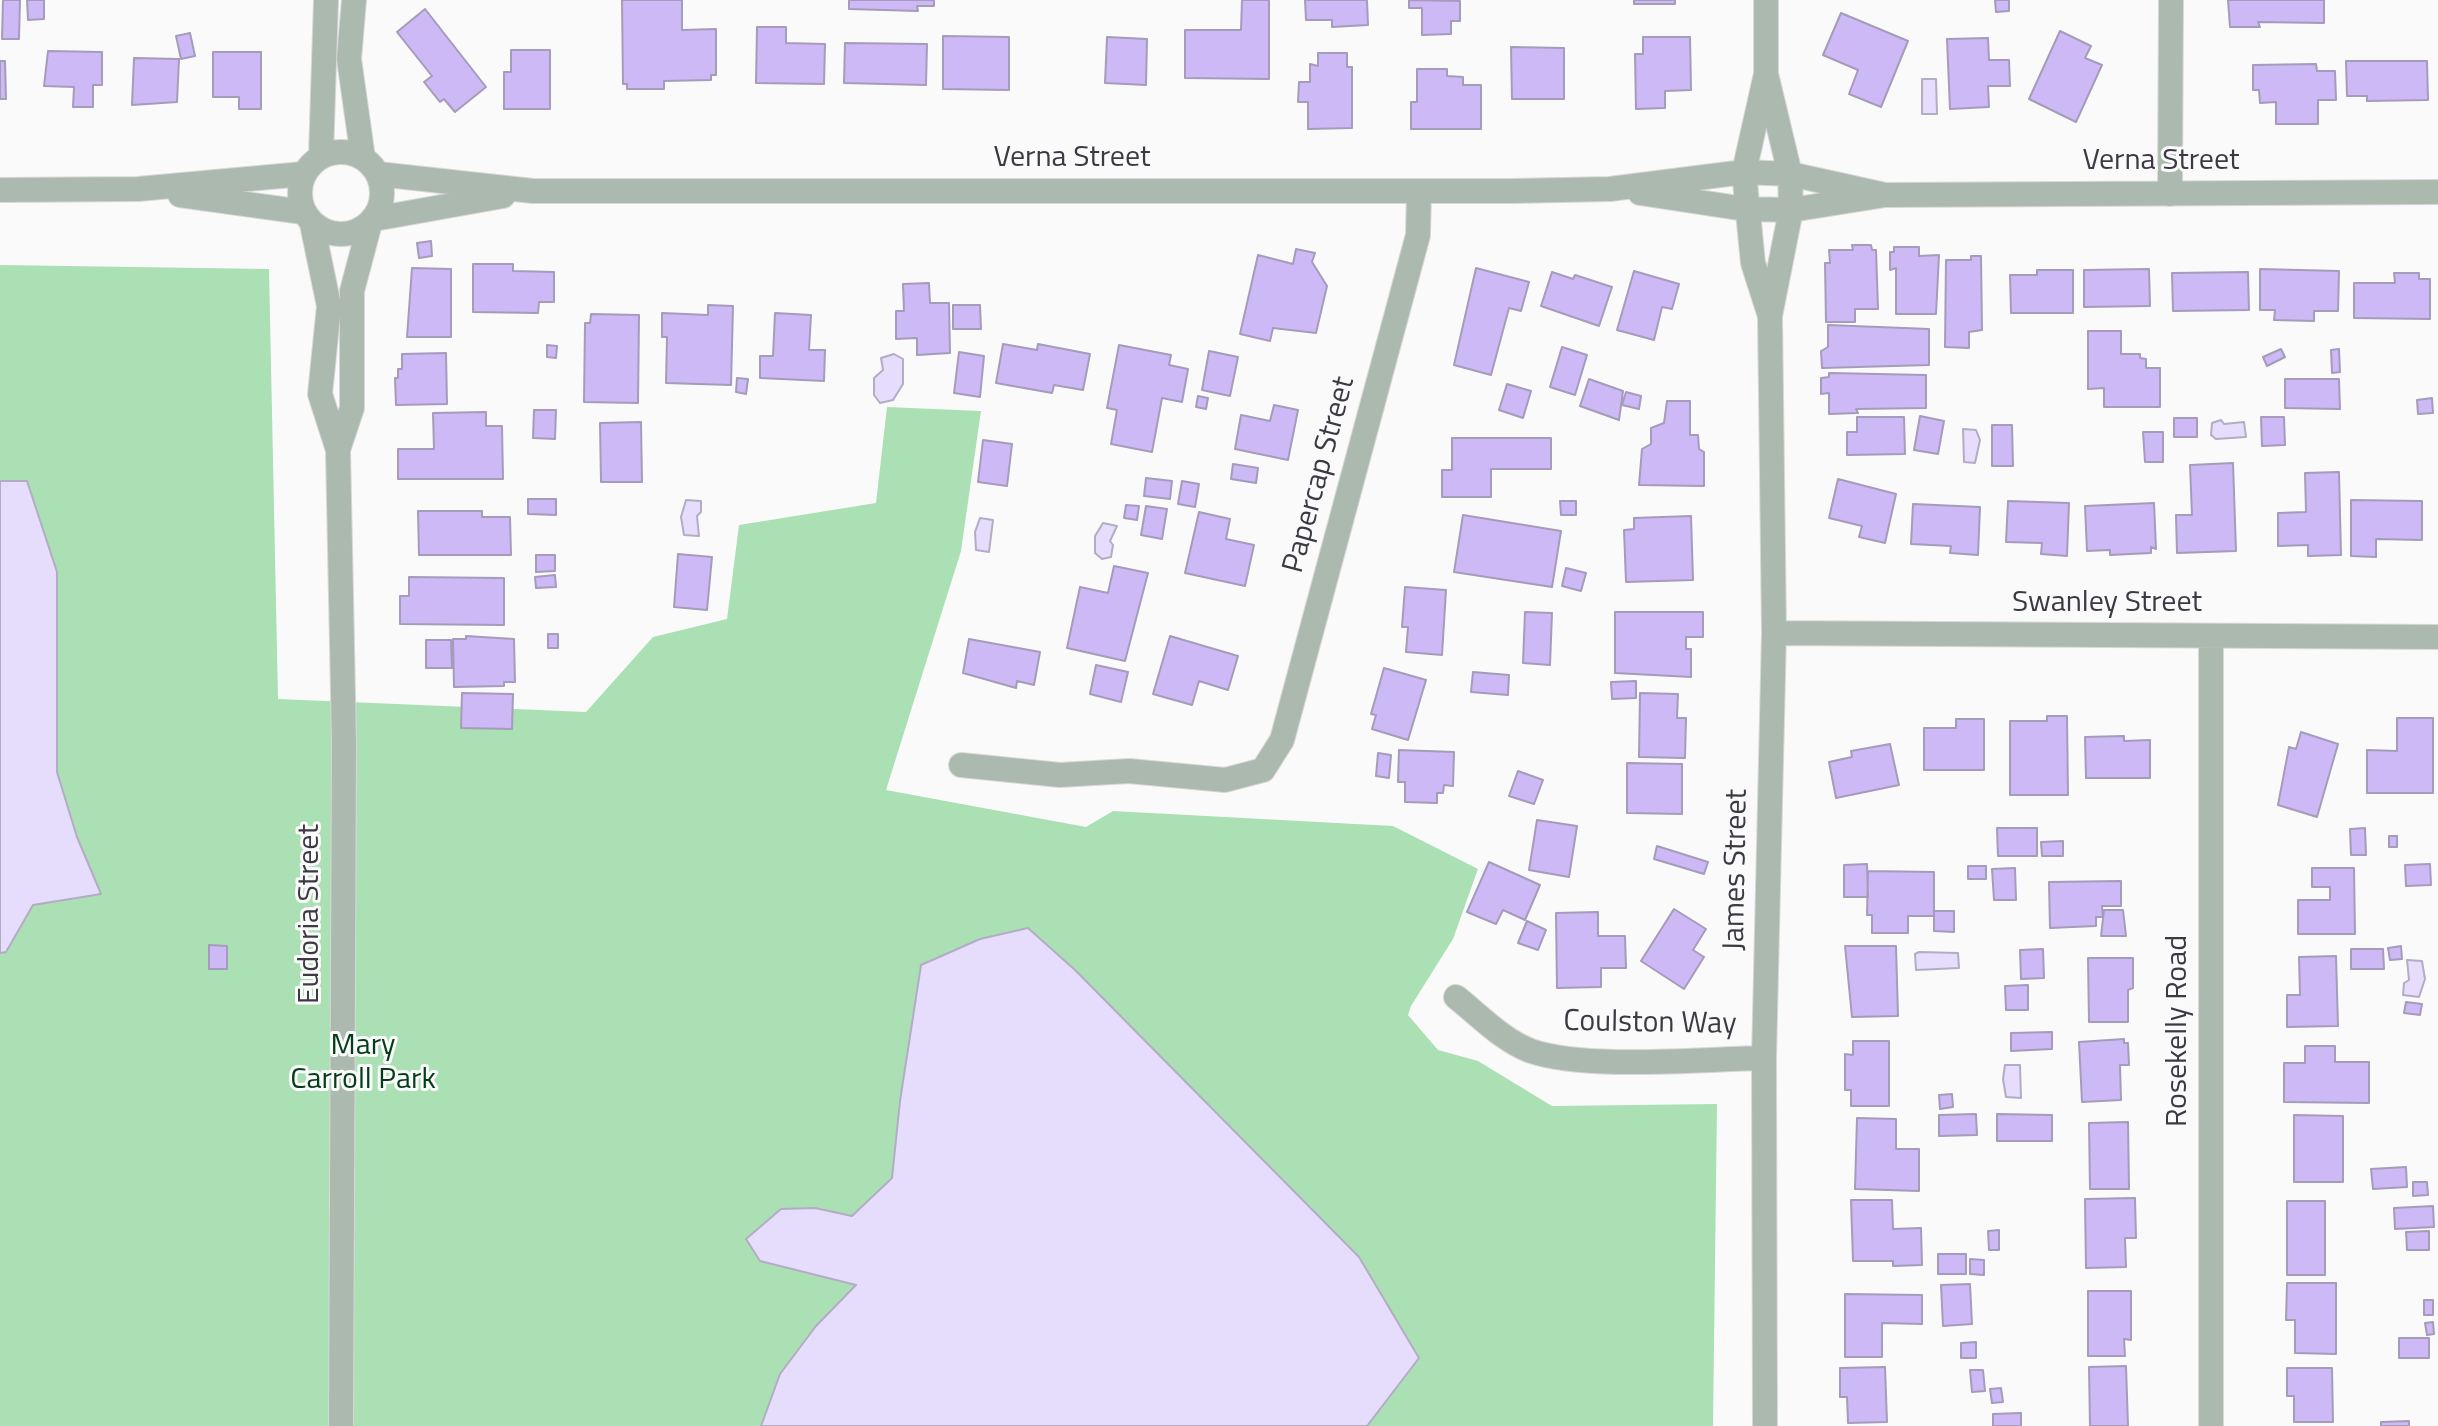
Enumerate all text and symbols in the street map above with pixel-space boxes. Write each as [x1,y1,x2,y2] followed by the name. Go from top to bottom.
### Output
[993,141,1151,177] street label: Verna Street
[2082,144,2240,180] street label: Verna Street
[1277,373,1363,577] street label: Papercap Street
[2012,586,2202,622] street label: Swanley Street
[1718,789,1756,951] street label: James Street
[293,824,329,1004] street label: Eudoria Street
[2161,935,2197,1127] street label: Rosekelly Road
[1563,1004,1737,1044] street label: Coulston Way
[290,1029,436,1100] park label: Mary Carroll Park

